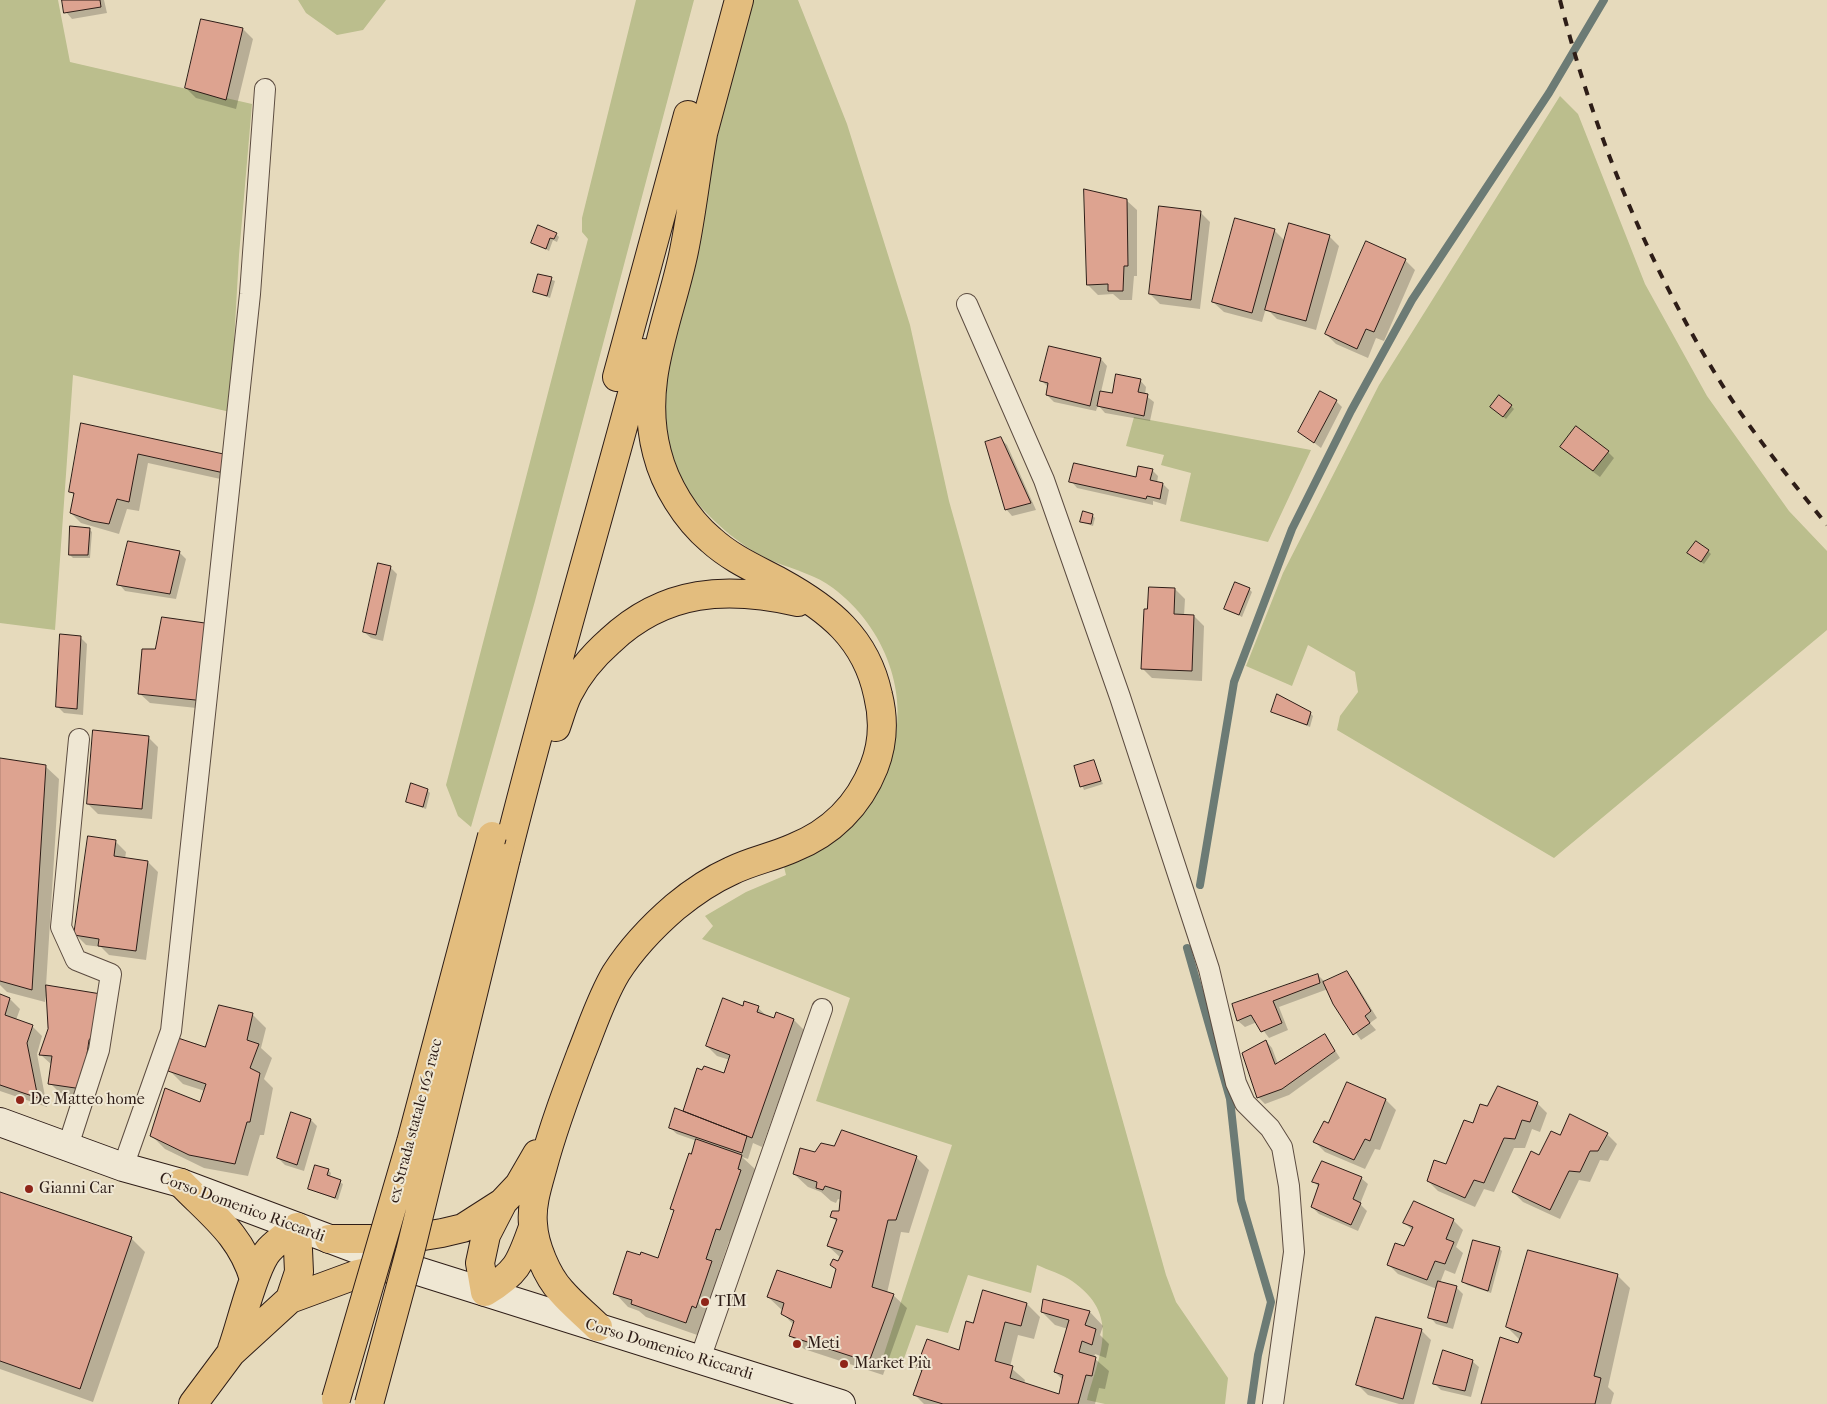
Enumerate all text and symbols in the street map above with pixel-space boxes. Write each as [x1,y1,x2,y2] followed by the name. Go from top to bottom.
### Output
[385,1037,447,1205] street label: ex Strada statale 162 racc
[30,1090,145,1110] place label: De Matteo home
[14,1094,26,1106] marker: De Matteo home
[157,1169,327,1247] street label: Corso Domenico Riccardi
[39,1179,114,1199] place label: Gianni Car
[23,1183,35,1195] marker: Gianni Car
[715,1292,747,1312] place label: TIM
[699,1296,711,1308] marker: TIM
[583,1315,755,1385] street label: Corso Domenico Riccardi
[807,1334,840,1354] place label: Meti
[791,1338,803,1350] marker: Meti
[854,1354,931,1374] place label: Market Più
[838,1358,850,1370] marker: Market Più

